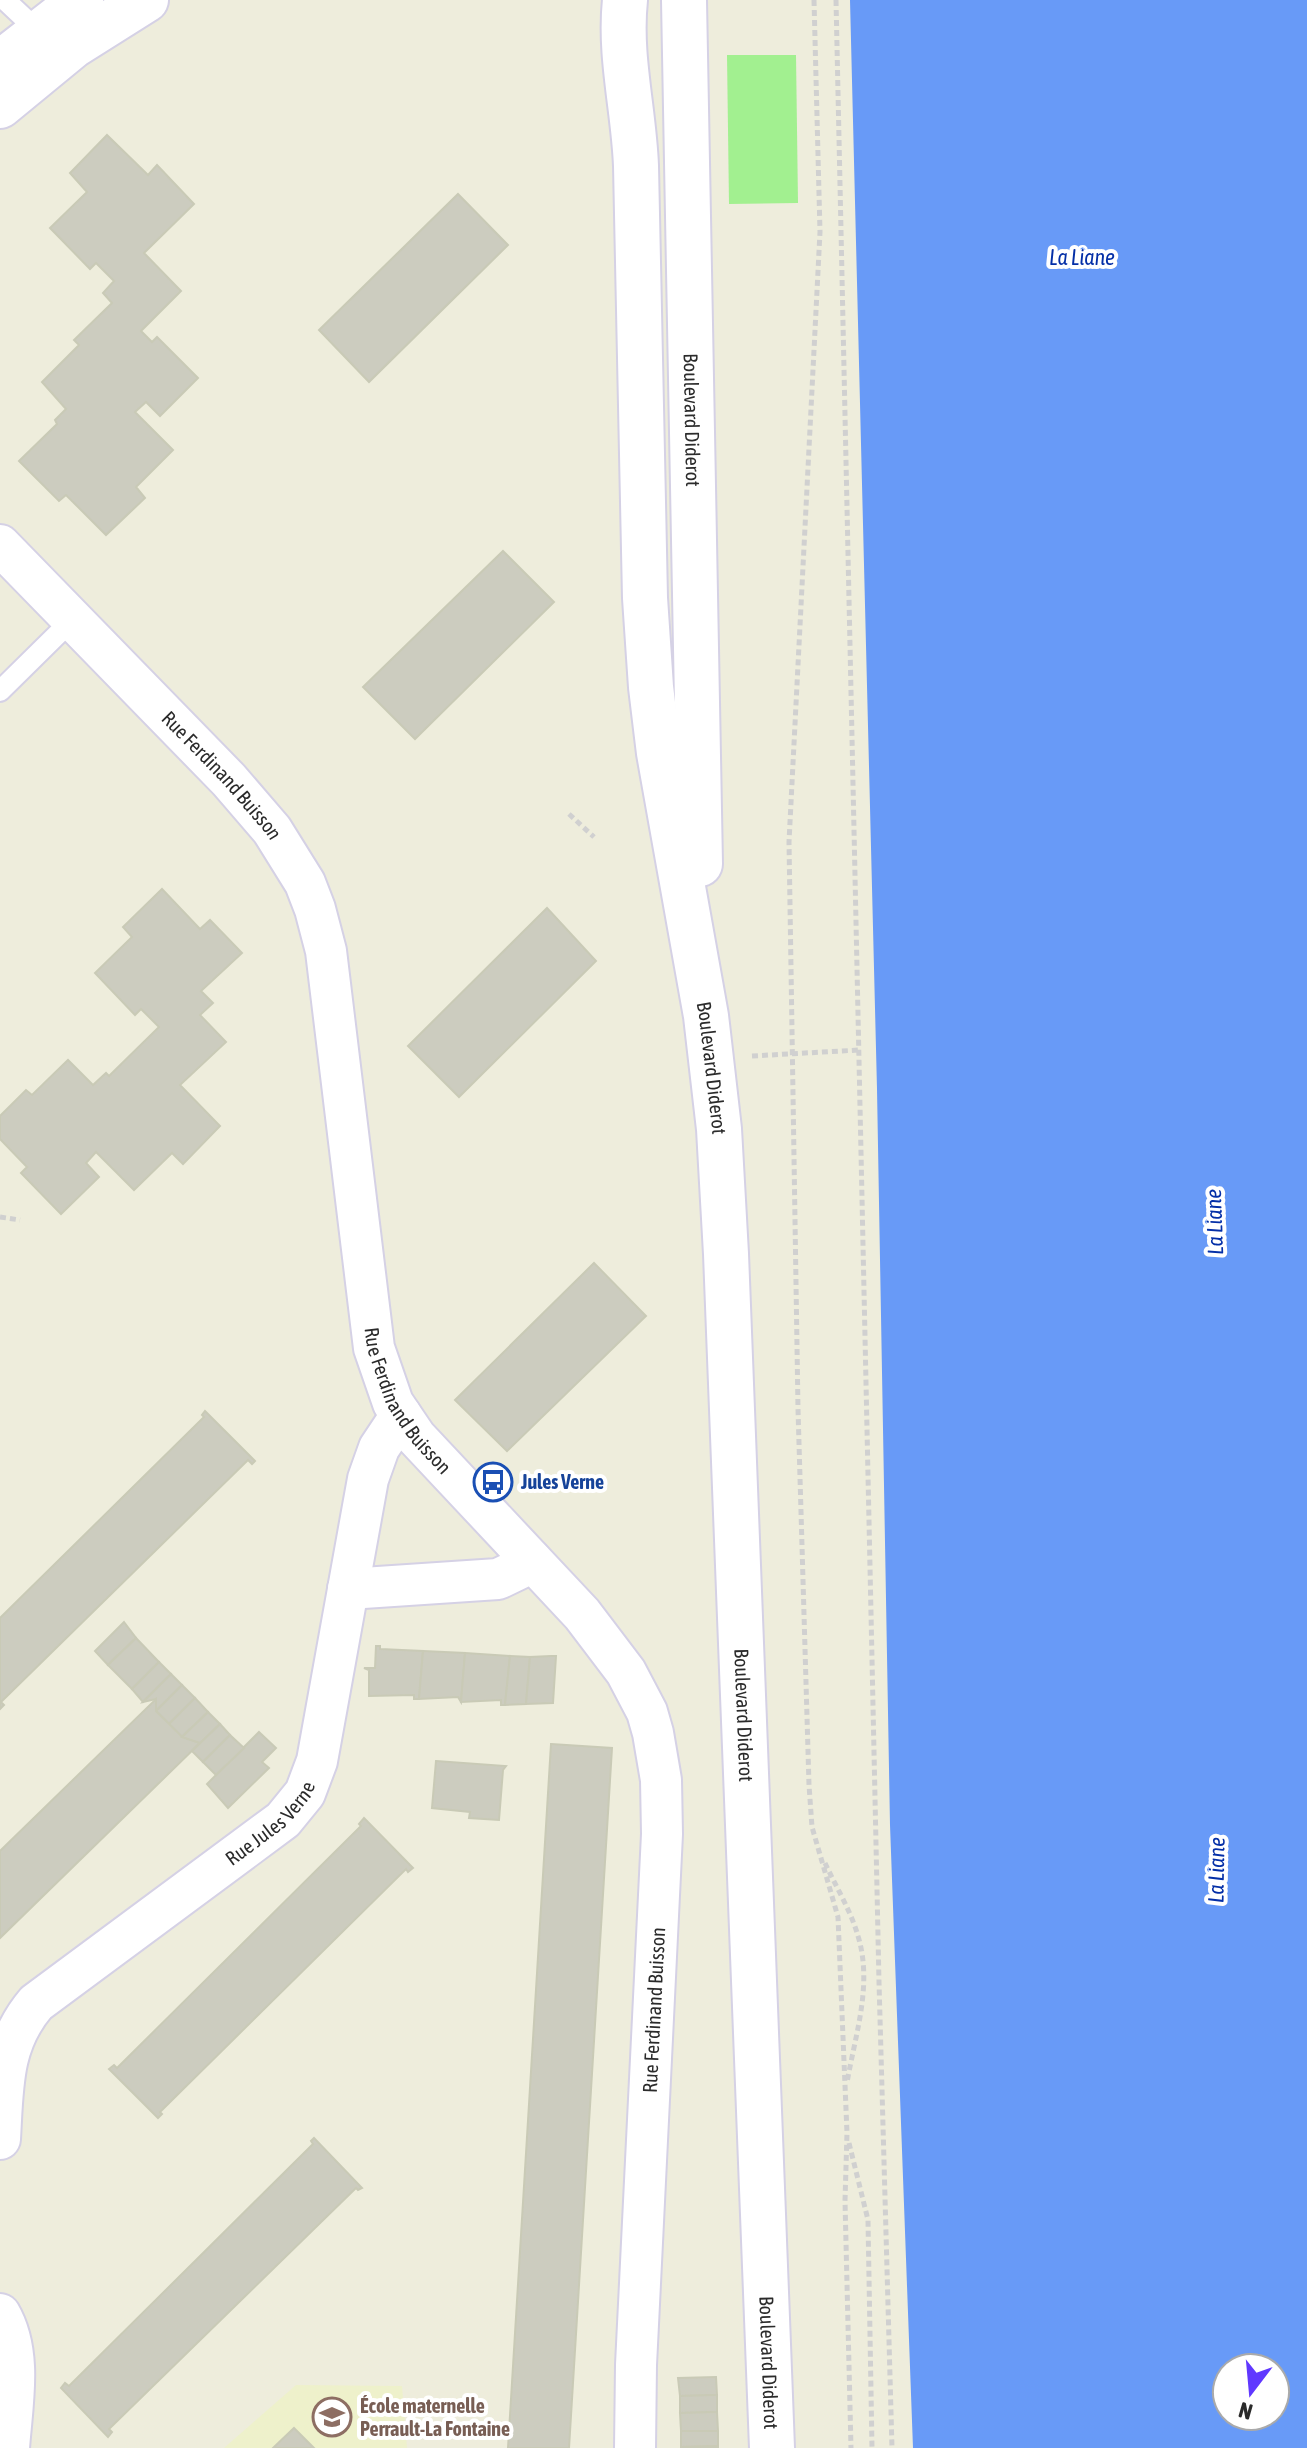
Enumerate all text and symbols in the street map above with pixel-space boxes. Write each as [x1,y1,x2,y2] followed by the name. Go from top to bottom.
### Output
[1049,244,1115,270] water label: La Liane
[680,353,705,487] street label: Boulevard Diderot
[157,706,287,843] street label: Rue Ferdinand Buisson
[693,1000,731,1135] street label: Boulevard Diderot
[1200,1188,1228,1256] water label: La Liane
[361,1326,456,1478] street label: Rue Ferdinand Buisson
[472,1461,514,1503] bus stop icon: Jules Verne
[520,1470,604,1493] place label: Jules Verne
[730,1648,758,1782] street label: Boulevard Diderot
[221,1778,319,1870] street label: Rue Jules Verne
[1202,1837,1230,1903] water label: La Liane
[638,1926,669,2094] street label: Rue Ferdinand Buisson
[755,2295,783,2430] street label: Boulevard Diderot
[1211,2352,1291,2432] north arrow
[360,2394,510,2440] place label: École maternelle Perrault-La Fontaine
[311,2396,353,2438] school or university icon: École maternelle Perrault-La Fontaine
[1236,2397,1255,2426] text: N

